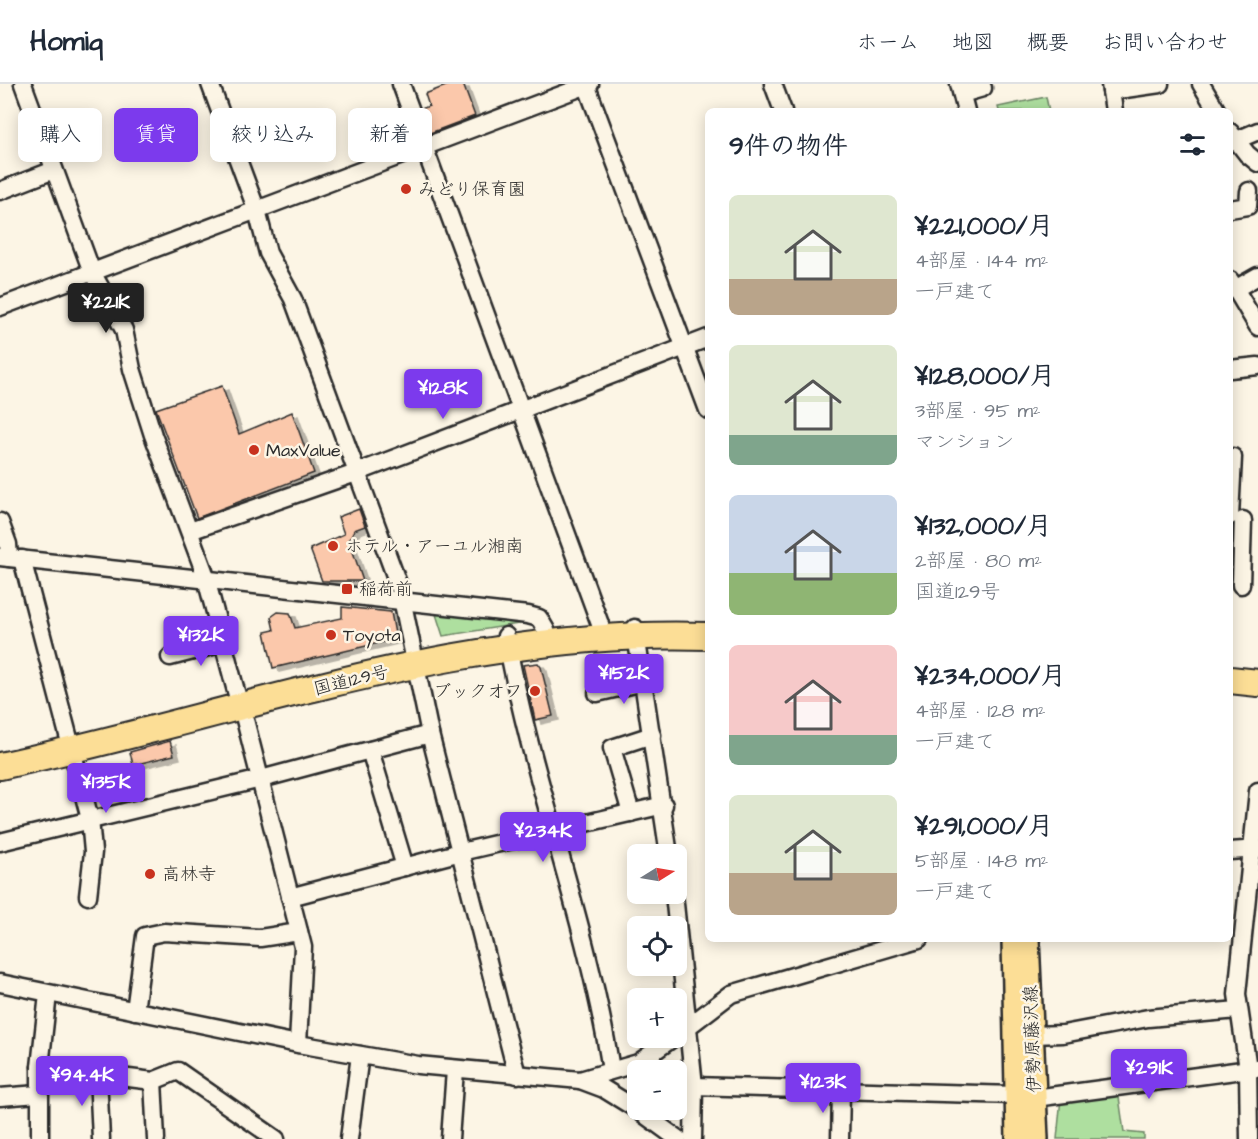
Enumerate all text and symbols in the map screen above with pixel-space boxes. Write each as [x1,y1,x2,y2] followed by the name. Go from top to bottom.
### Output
[30,22,103,61] text: Homiq
[857,28,919,57] text: ホーム
[952,28,994,57] text: 地図
[1027,28,1069,57] text: 概要
[1102,28,1228,57] text: お問い合わせ
[18,108,102,162] chip: 購入
[114,108,198,162] chip: 賃貸
[210,108,336,162] chip: 絞り込み
[348,108,432,162] chip: 新着
[729,128,848,164] text: 9件の物件
[1176,128,1209,161] icon: filters
[418,177,526,202] place label: みどり保育園
[399,182,413,196] marker: みどり保育園
[915,208,1054,244] text: ¥221,000/月
[777,219,849,291] icon: home
[915,247,1048,275] text: 4部屋 · 144 m²
[915,278,995,306] text: 一戸建て
[64,283,148,334] pin: ¥221K
[82,288,130,316] text: ¥221K
[915,358,1056,394] text: ¥128,000/月
[401,369,485,420] pin: ¥128K
[777,369,849,441] icon: home
[418,374,468,402] text: ¥128K
[915,397,1041,425] text: 3部屋 · 95 m²
[915,428,1014,456] text: マンション
[266,438,341,463] place label: MaxValue
[247,443,261,457] marker: MaxValue
[915,508,1052,544] text: ¥132,000/月
[777,519,849,591] icon: home
[345,534,524,559] place label: ホテル・アーユル湘南
[326,539,340,553] marker: ホテル・アーユル湘南
[915,547,1042,575] text: 2部屋 · 80 m²
[359,577,413,602] place label: 稲荷前
[915,578,1000,606] text: 国道129号
[340,582,354,596] marker: 稲荷前
[159,616,243,667] pin: ¥132K
[178,621,224,649] text: ¥132K
[343,623,401,649] place label: Toyota
[324,628,338,642] marker: Toyota
[582,654,666,705] pin: ¥152K
[915,658,1066,694] text: ¥234,000/月
[311,659,391,702] street label: 国道129号
[599,659,649,687] text: ¥152K
[777,669,849,741] icon: home
[433,679,523,704] place label: ブックオフ
[528,684,542,698] marker: ブックオフ
[915,697,1046,725] text: 4部屋 · 128 m²
[915,728,995,756] text: 一戸建て
[64,763,148,814] pin: ¥135K
[81,768,131,796] text: ¥135K
[915,808,1054,844] text: ¥291,000/月
[501,812,585,863] pin: ¥234K
[514,817,572,845] text: ¥234K
[777,819,849,891] icon: home
[627,844,687,904] north arrow
[627,844,687,1120] map controls
[915,847,1048,875] text: 5部屋 · 148 m²
[162,862,216,887] place label: 高林寺
[143,867,157,881] marker: 高林寺
[915,878,995,906] text: 一戸建て
[627,916,687,976] button: locate
[1018,985,1047,1093] street label: 伊勢原藤沢線
[627,988,687,1048] button: +
[1107,1049,1191,1100] pin: ¥291K
[1125,1054,1173,1082] text: ¥291K
[33,1056,131,1107] pin: ¥94.4K
[627,1060,687,1120] button: −
[50,1061,114,1089] text: ¥94.4K
[781,1063,865,1114] pin: ¥123K
[800,1068,846,1096] text: ¥123K

